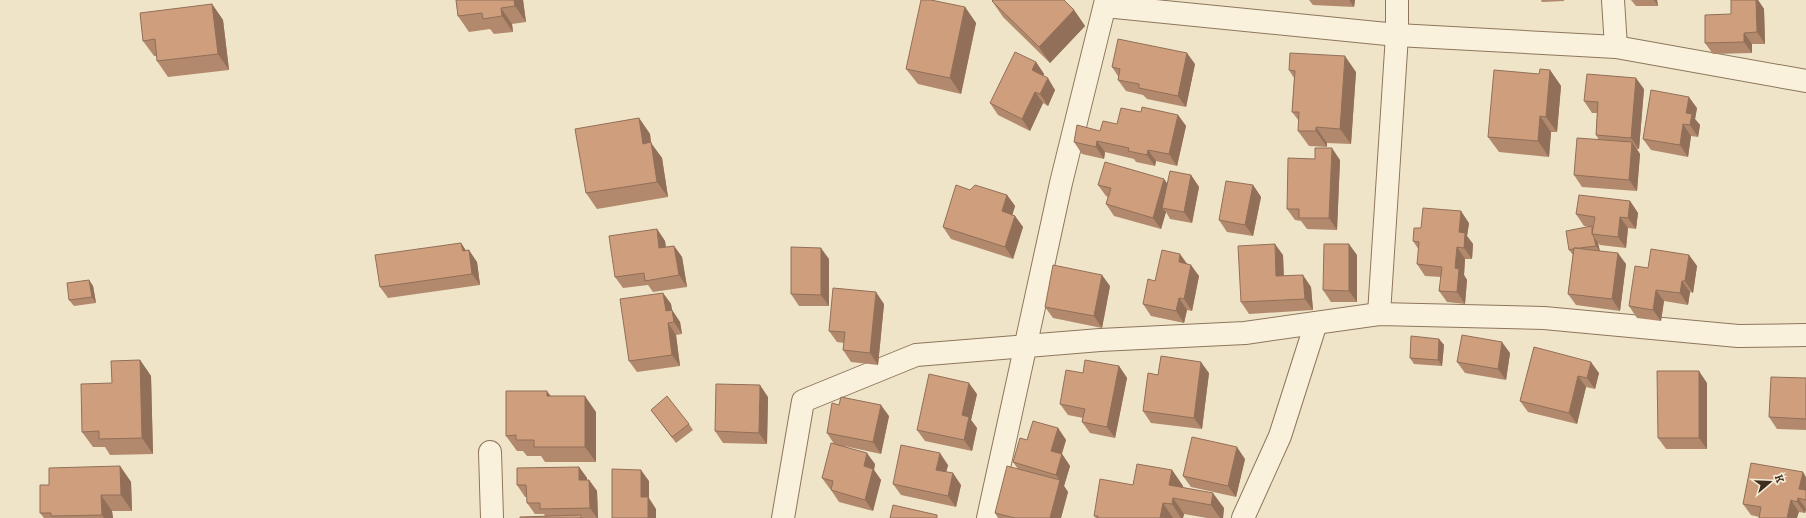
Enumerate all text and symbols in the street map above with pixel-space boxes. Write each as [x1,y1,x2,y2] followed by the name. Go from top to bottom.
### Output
[1750,462,1790,502] north arrow
[1772,473,1786,485] text: K

